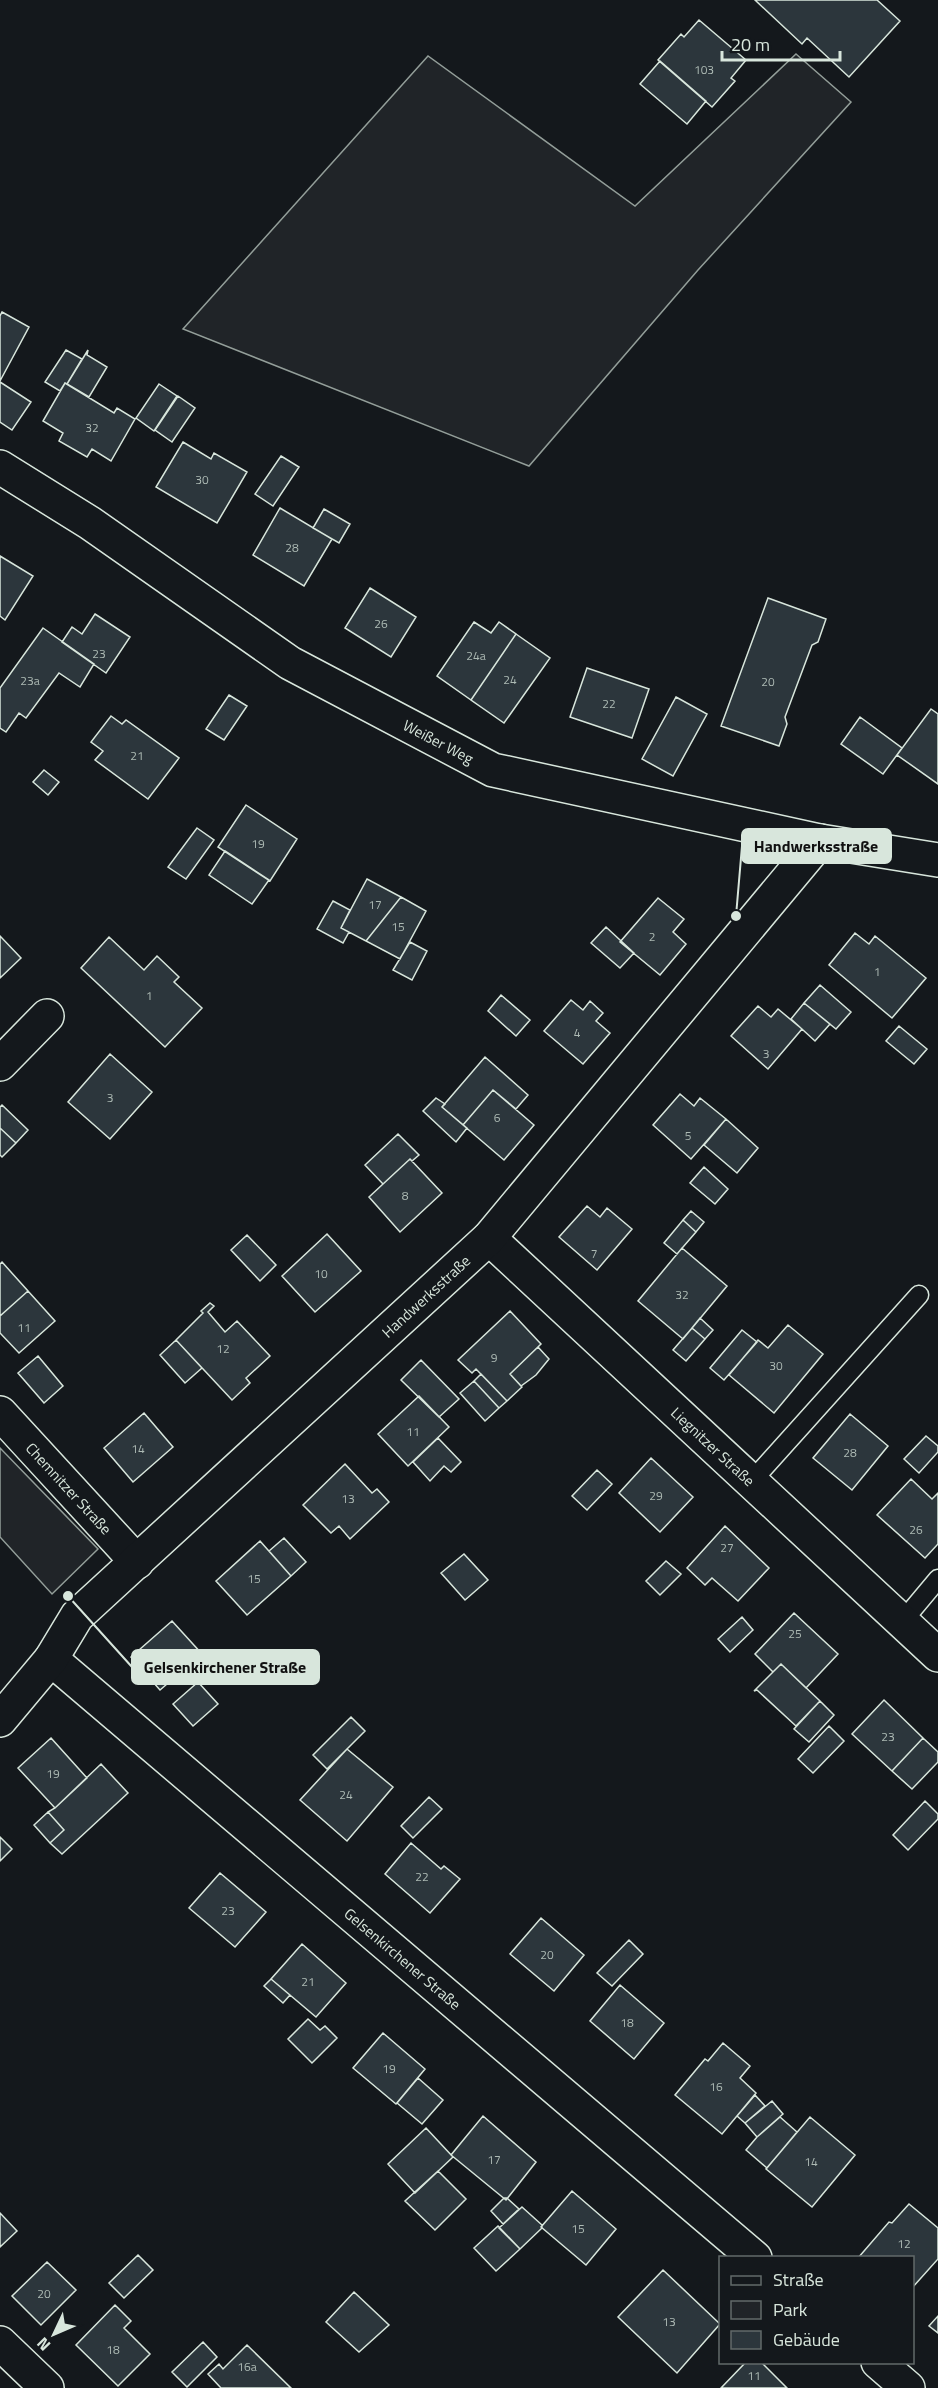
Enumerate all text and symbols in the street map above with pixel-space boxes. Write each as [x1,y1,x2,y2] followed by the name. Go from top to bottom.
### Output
[722,24,840,62] scale bar
[731,31,770,58] text: 20 m
[694,60,714,79] house number: 103
[85,418,99,437] house number: 32
[195,470,209,489] house number: 30
[285,538,299,557] house number: 28
[374,614,388,633] house number: 26
[92,644,106,663] house number: 23
[466,646,486,665] house number: 24a
[503,670,517,689] house number: 24
[20,671,40,690] house number: 23a
[761,672,775,691] house number: 20
[602,694,616,713] house number: 22
[399,713,478,770] street label: Weißer Weg
[130,746,144,765] house number: 21
[742,829,891,863] callout: Handwerksstraße
[251,834,265,853] house number: 19
[754,834,878,858] text: Handwerksstraße
[368,895,382,914] house number: 17
[391,917,405,936] house number: 15
[649,927,655,946] house number: 2
[874,962,880,981] house number: 1
[146,986,152,1005] house number: 1
[574,1023,581,1042] house number: 4
[763,1044,769,1063] house number: 3
[107,1088,113,1107] house number: 3
[494,1108,501,1127] house number: 6
[685,1126,692,1145] house number: 5
[402,1186,409,1205] house number: 8
[591,1244,597,1263] house number: 7
[376,1249,475,1343] street label: Handwerksstraße
[314,1264,328,1283] house number: 10
[675,1285,689,1304] house number: 32
[17,1318,31,1337] house number: 11
[216,1339,230,1358] house number: 12
[491,1348,498,1367] house number: 9
[769,1356,783,1375] house number: 30
[666,1401,760,1491] street label: Liegnitzer Straße
[406,1422,420,1441] house number: 11
[21,1437,117,1539] street label: Chemnitzer Straße
[131,1439,145,1458] house number: 14
[843,1443,857,1462] house number: 28
[649,1486,663,1505] house number: 29
[341,1489,355,1508] house number: 13
[909,1520,923,1539] house number: 26
[720,1538,734,1557] house number: 27
[247,1569,261,1588] house number: 15
[788,1624,802,1643] house number: 25
[132,1650,319,1684] callout: Gelsenkirchener Straße
[144,1655,306,1679] text: Gelsenkirchener Straße
[881,1727,895,1746] house number: 23
[46,1764,60,1783] house number: 19
[339,1785,353,1804] house number: 24
[415,1867,429,1886] house number: 22
[221,1901,235,1920] house number: 23
[339,1902,466,2015] street label: Gelsenkirchener Straße
[540,1945,554,1964] house number: 20
[301,1972,315,1991] house number: 21
[620,2013,634,2032] house number: 18
[382,2059,396,2078] house number: 19
[709,2077,723,2096] house number: 16
[487,2150,501,2169] house number: 17
[804,2152,818,2171] house number: 14
[571,2219,585,2238] house number: 15
[897,2234,911,2253] house number: 12
[719,2256,914,2364] legend
[773,2266,824,2293] text: Straße
[37,2284,51,2303] house number: 20
[773,2296,808,2323] text: Park
[24,2304,84,2364] north arrow
[662,2312,676,2331] house number: 13
[773,2326,840,2353] text: Gebäude
[31,2332,56,2357] text: N
[106,2340,120,2359] house number: 18
[237,2357,257,2376] house number: 16a
[747,2366,761,2385] house number: 11

